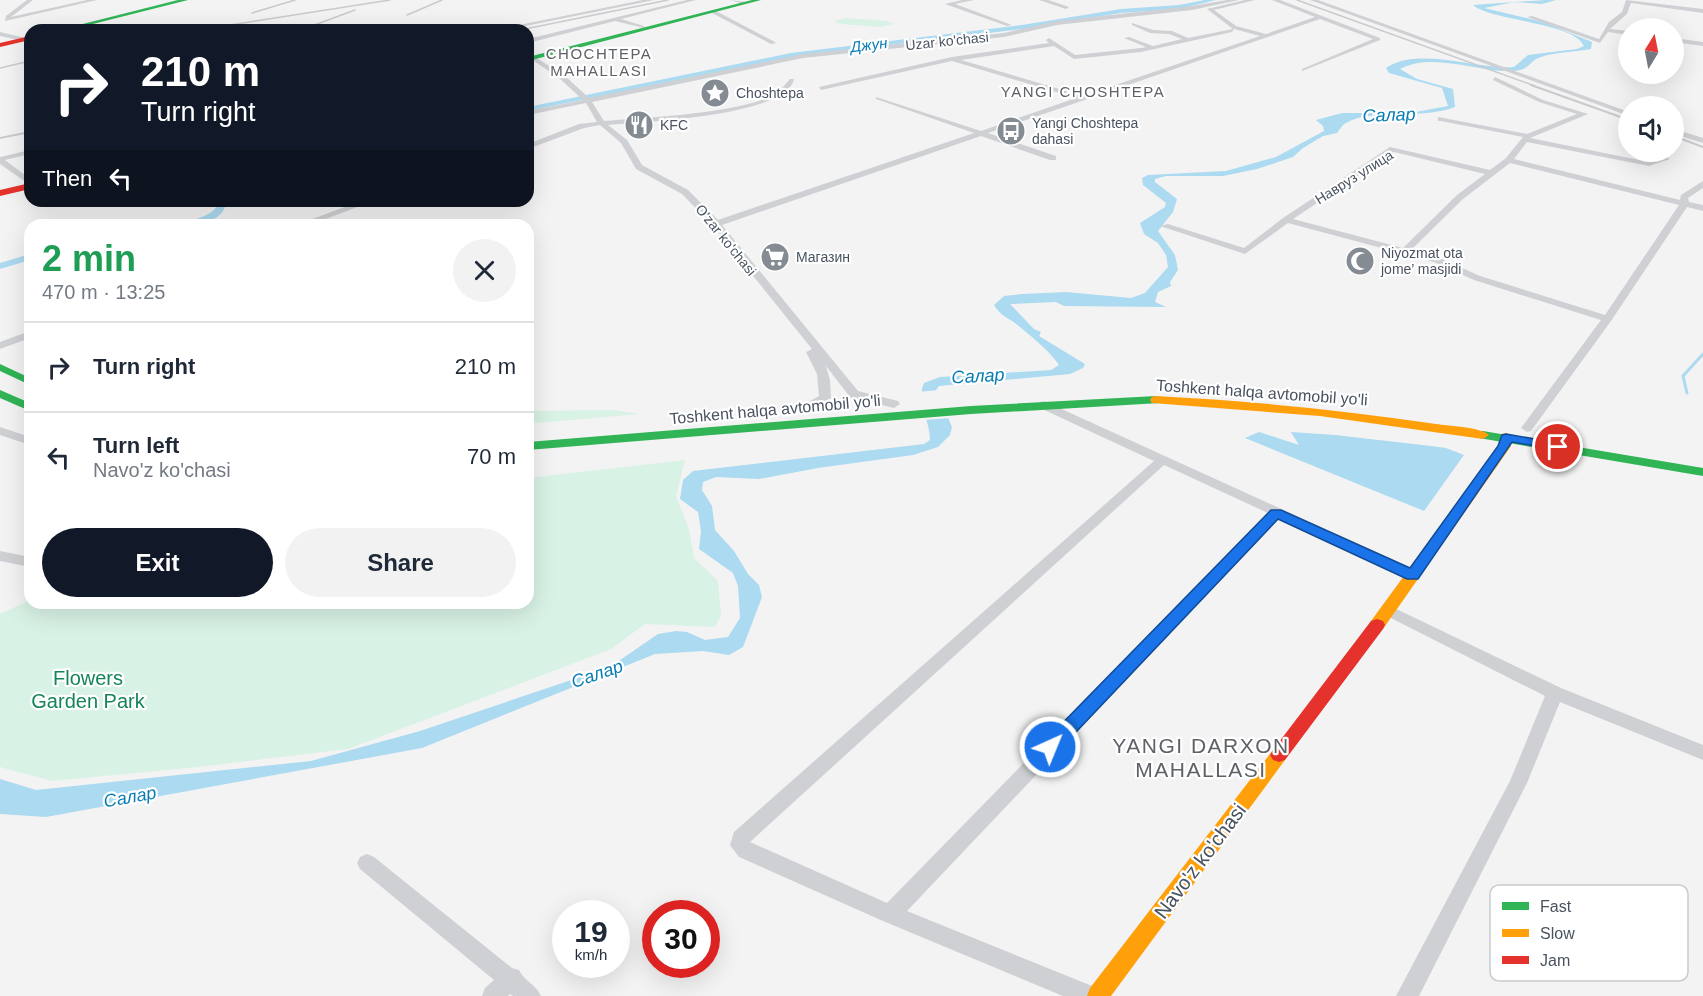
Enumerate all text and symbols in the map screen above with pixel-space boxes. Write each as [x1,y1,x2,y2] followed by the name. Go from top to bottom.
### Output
[1618,18,1684,84] north arrow
[1618,18,1684,162] map controls
[905,29,989,53] street label: Uzar ko'chasi
[848,34,888,55] water label: Джун
[546,45,652,79] district label: CHOCHTEPA MAHALLASI
[42,48,120,126] icon: right
[141,48,260,95] text: 210 m
[699,77,731,109] place icon: Choshtepa
[1001,83,1165,100] district label: YANGI CHOSHTEPA
[736,85,804,101] place label: Choshtepa
[1618,96,1684,162] button: sound
[141,97,256,127] text: Turn right
[1362,104,1416,126] water label: Салар
[623,109,655,141] restaurant icon: KFC
[995,115,1027,147] bus stop icon: Yangi Choshtepa dahasi
[1032,115,1139,147] place label: Yangi Choshtepa dahasi
[660,117,688,133] place label: KFC
[1312,147,1396,207] street label: Навруз улица
[104,162,137,195] icon: left
[42,166,92,191] text: Then
[692,201,760,279] street label: O'zar ko'chasi
[42,238,136,279] text: 2 min
[453,239,516,302] button: close
[759,241,791,273] supermarket icon: Магазин
[1344,245,1376,277] mosque icon: Niyozmat ota jome’ masjidi
[1380,245,1463,277] place label: Niyozmat ota jome’ masjidi
[796,249,850,265] place label: Магазин
[42,281,165,303] text: 470 m · 13:25
[42,351,75,384] icon: right
[93,354,195,379] text: Turn right
[455,354,516,379] text: 210 m
[951,365,1005,387] water label: Салар
[1156,377,1368,408] street label: Toshkent halqa avtomobil yo'li
[669,392,881,427] street label: Toshkent halqa avtomobil yo'li
[1532,421,1583,472] pin
[1541,430,1574,463] icon: arrive
[93,433,179,458] text: Turn left
[42,441,75,474] icon: left
[467,444,516,469] text: 70 m
[93,459,231,481] text: Navo'z ko'chasi
[42,528,273,597] button: Exit
[285,528,516,597] button: Share
[569,656,625,692] water label: Салар
[31,667,146,712] park label: Flowers Garden Park
[1018,715,1082,779] position arrow
[1112,734,1290,781] district label: YANGI DARXON MAHALLASI
[102,783,158,811] water label: Салар
[1150,799,1250,923] street label: Navo'z ko'chasi
[1490,885,1688,981] legend
[1540,898,1572,915] text: Fast
[642,900,720,978] speed limit sign: 30
[574,915,608,948] text: 19
[1540,925,1575,942] text: Slow
[575,946,607,963] text: km/h
[1540,952,1570,969] text: Jam

